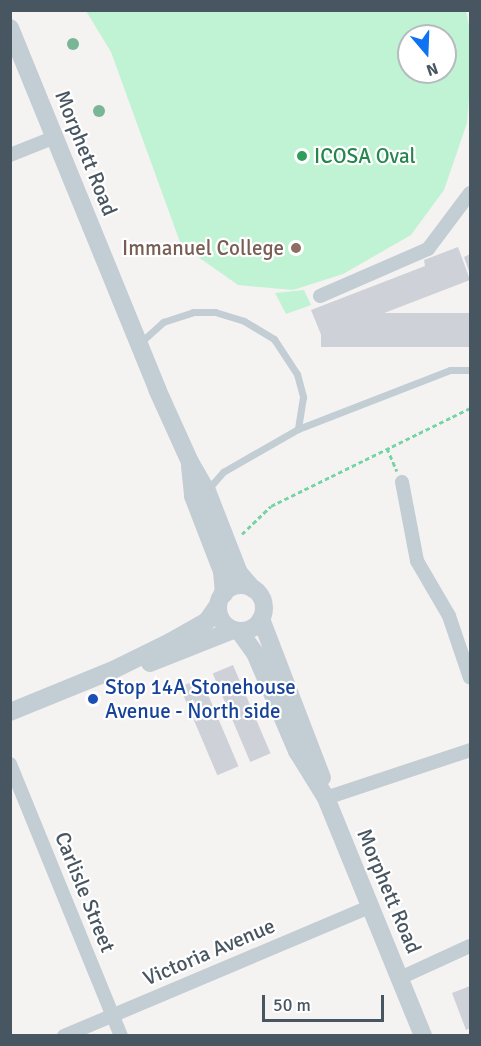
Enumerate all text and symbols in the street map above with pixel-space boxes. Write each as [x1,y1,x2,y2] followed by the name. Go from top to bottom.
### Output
[397,24,457,84] north arrow
[424,58,441,80] text: N
[49,87,123,219] street label: Morphett Road
[314,143,416,169] place label: ICOSA Oval
[295,149,309,163] marker: ICOSA Oval
[122,235,284,261] place label: Immanuel College
[289,241,303,255] marker: Immanuel College
[105,674,296,724] place label: Stop 14A Stonehouse Avenue - North side
[86,692,100,706] marker: Stop 14A Stonehouse Avenue - North side
[351,825,427,957] street label: Morphett Road
[49,828,121,956] street label: Carlisle Street
[139,913,279,991] street label: Victoria Avenue
[265,983,386,1021] scale bar
[273,994,311,1016] text: 50 m

